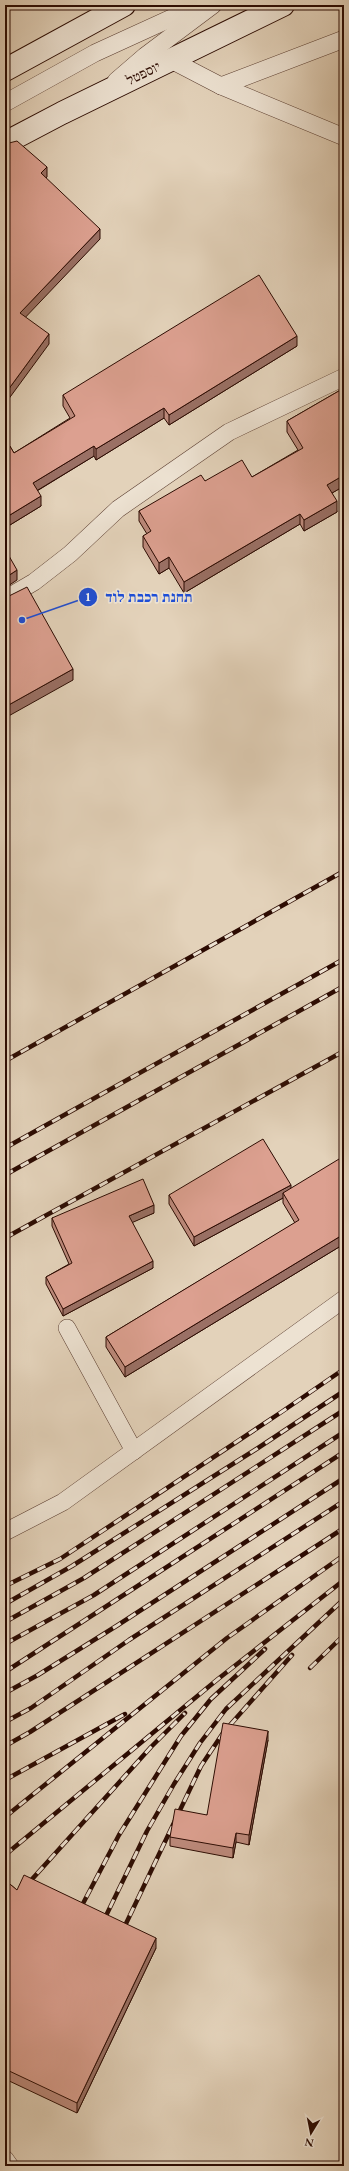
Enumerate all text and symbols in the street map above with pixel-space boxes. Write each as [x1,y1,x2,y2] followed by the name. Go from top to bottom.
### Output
[123,57,163,89] street label: יוספטל
[78,584,201,611] callout: תחנת רכבת לוד
[105,587,193,606] text: תחנת רכבת לוד
[85,589,91,605] text: 1
[291,2113,331,2153] north arrow
[304,2135,315,2151] text: N

